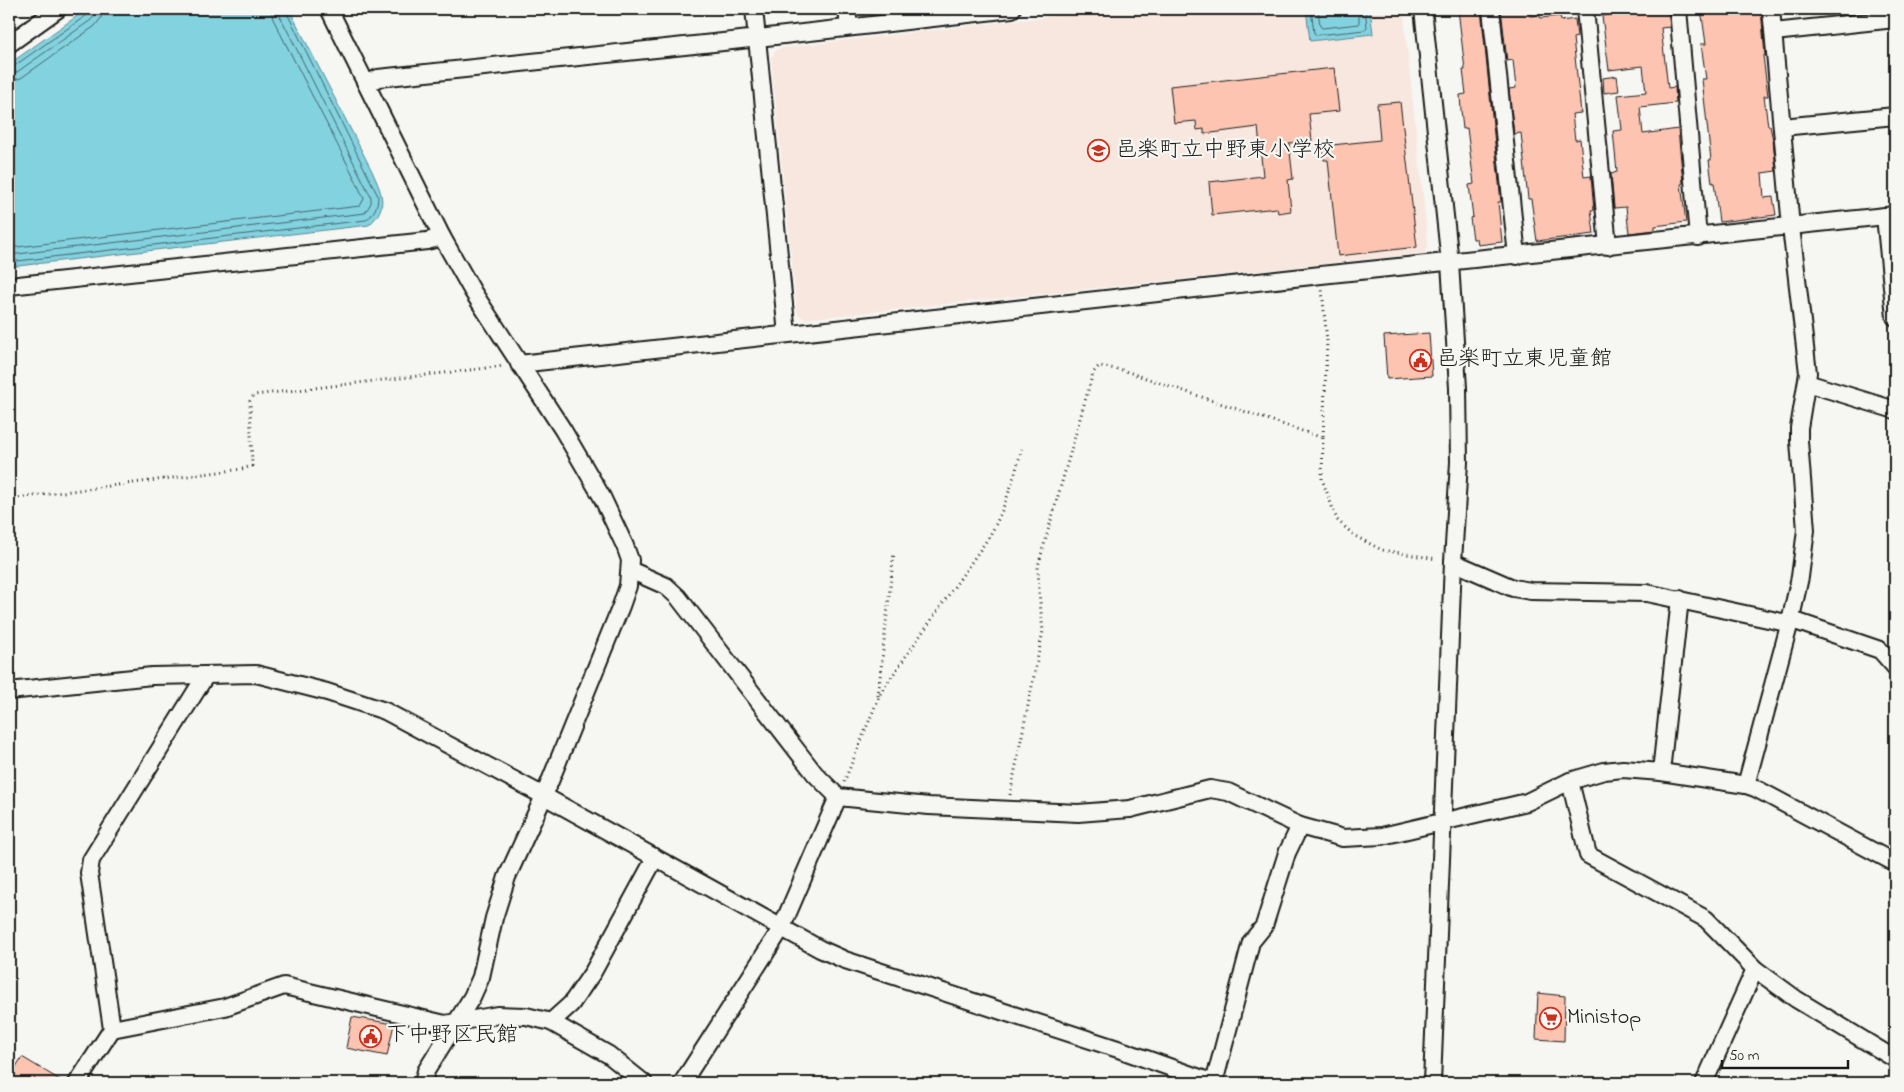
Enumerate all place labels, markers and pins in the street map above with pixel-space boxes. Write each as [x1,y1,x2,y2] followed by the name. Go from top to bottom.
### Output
[1115,135,1335,167] place label: 邑楽町立中野東小学校
[1087,139,1111,163] school or university icon: 邑楽町立中野東小学校
[1436,344,1612,376] place label: 邑楽町立東児童館
[1408,348,1432,372] public building icon: 邑楽町立東児童館
[1567,1002,1641,1034] place label: Ministop
[1539,1006,1563,1030] supermarket icon: Ministop
[386,1020,518,1052] place label: 下中野区民館
[358,1024,382,1048] public building icon: 下中野区民館

